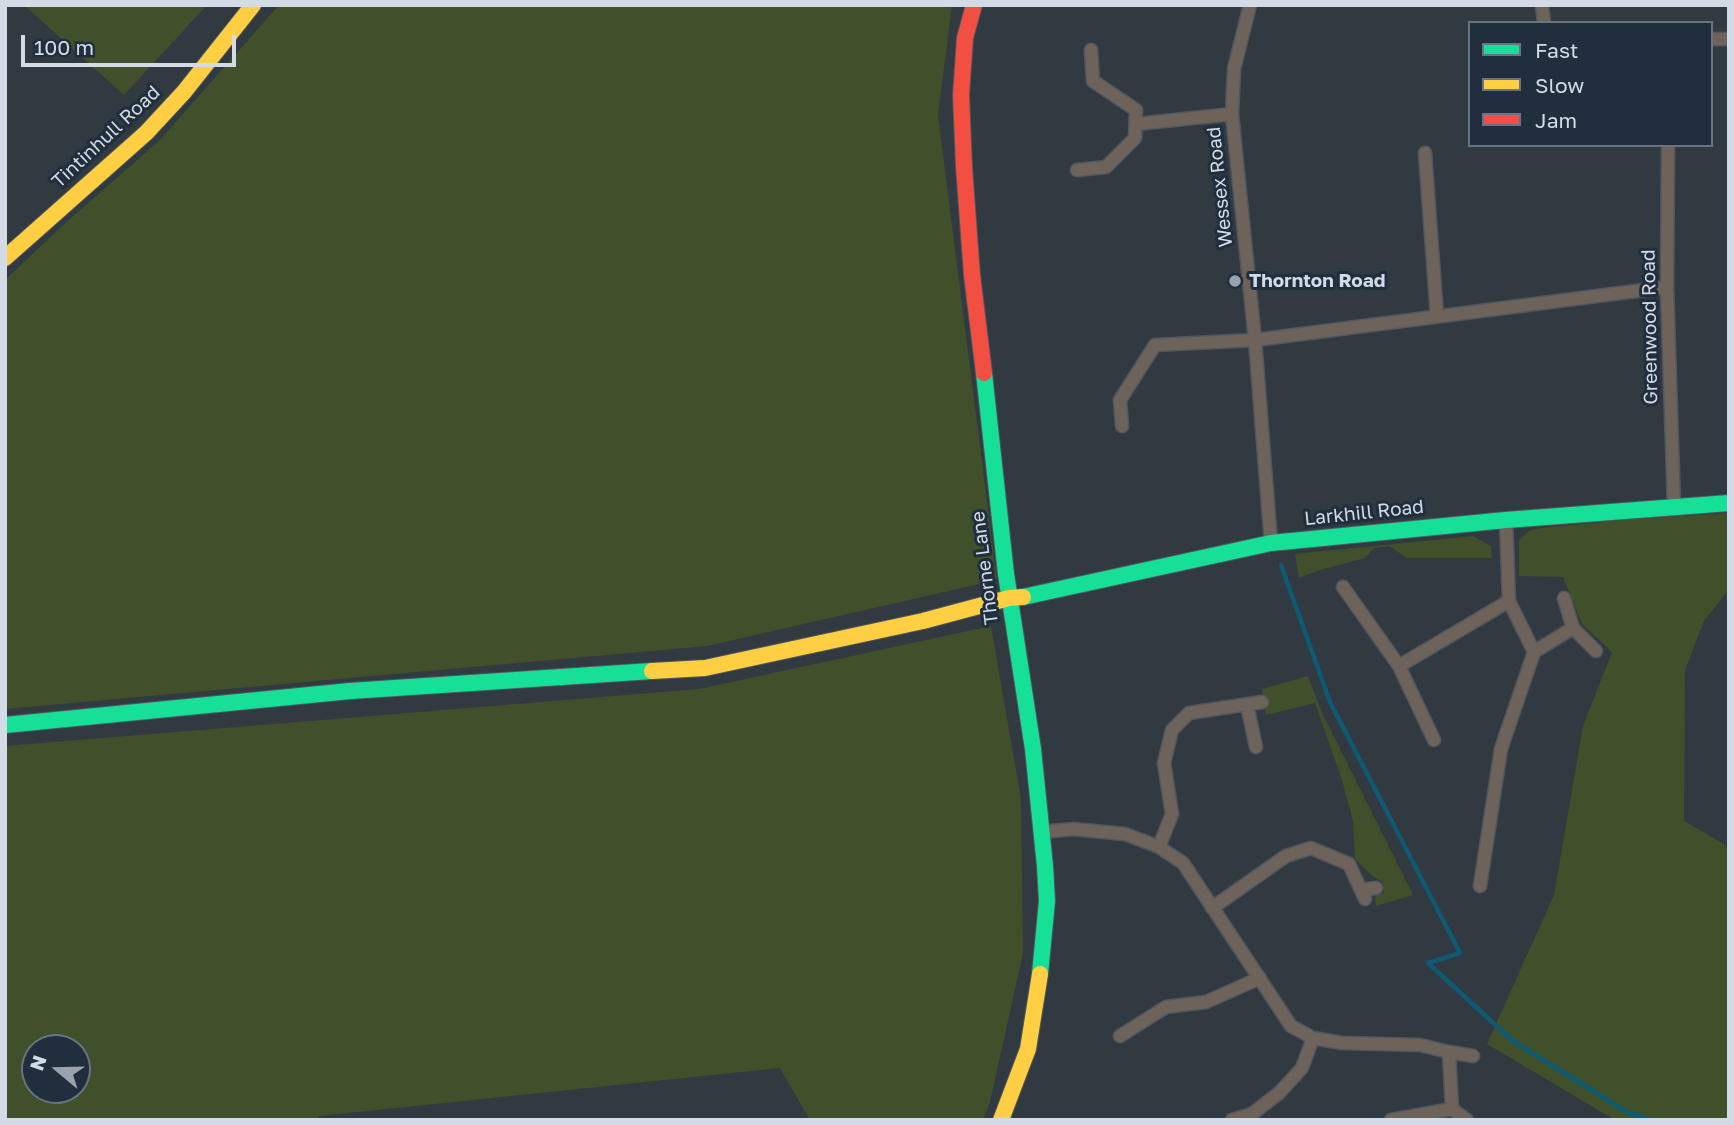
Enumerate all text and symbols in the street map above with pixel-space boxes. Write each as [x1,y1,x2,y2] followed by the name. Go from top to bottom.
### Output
[24,21,240,65] scale bar
[1468,21,1713,147] legend
[34,34,94,60] text: 100 m
[1535,37,1578,63] text: Fast
[1535,72,1584,98] text: Slow
[47,81,165,193] street label: Tintinhull Road
[1535,107,1577,133] text: Jam
[1202,126,1238,248] street label: Wessex Road
[1637,249,1663,405] street label: Greenwood Road
[1249,270,1385,292] place label: Thornton Road
[1227,273,1243,289] marker: Thornton Road
[1303,495,1425,531] street label: Larkhill Road
[967,510,1003,626] street label: Thorne Lane
[21,1034,91,1104] north arrow
[24,1052,51,1073] text: N

